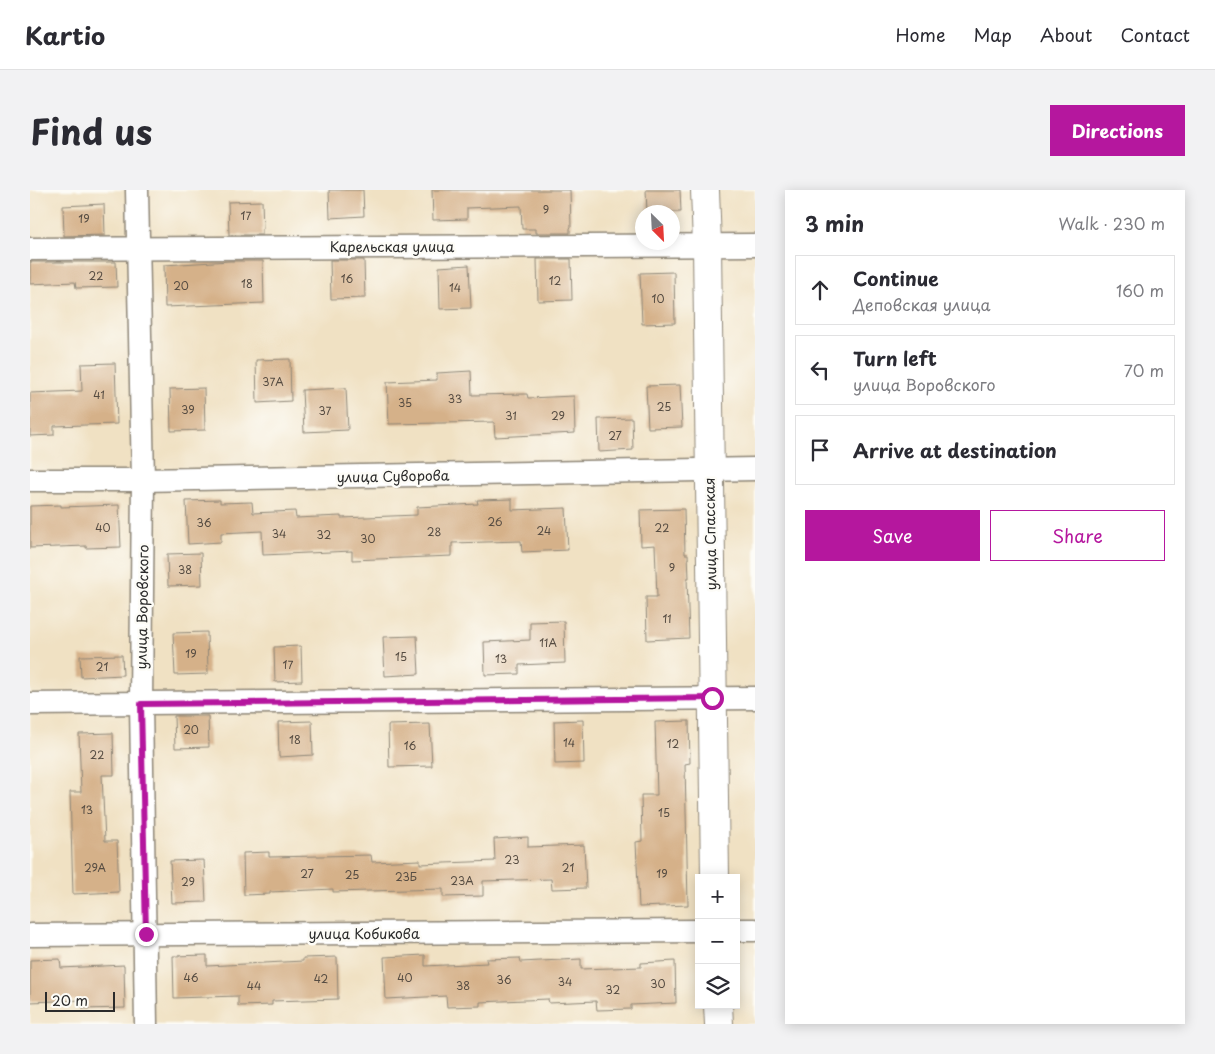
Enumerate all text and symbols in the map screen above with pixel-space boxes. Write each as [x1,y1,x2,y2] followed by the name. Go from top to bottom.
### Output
[25,17,105,53] text: Kartio
[895,21,945,48] text: Home
[973,21,1012,48] text: Map
[1040,21,1092,48] text: About
[1120,21,1190,48] text: Contact
[30,104,152,157] text: Find us
[1050,105,1185,156] button: Directions
[543,201,549,218] house number: 9
[635,205,680,250] north arrow
[241,207,252,224] house number: 17
[805,207,864,239] text: 3 min
[78,210,90,227] house number: 19
[1058,211,1165,235] text: Walk · 230 m
[330,236,454,257] street label: Карельская улица
[853,264,939,292] text: Continue
[89,267,103,284] house number: 22
[341,270,354,287] house number: 16
[549,272,562,289] house number: 12
[241,275,253,292] house number: 18
[806,276,834,304] icon: ahead
[173,277,189,294] house number: 20
[1116,278,1164,302] text: 160 m
[449,279,461,296] house number: 14
[652,290,664,307] house number: 10
[853,292,991,316] text: Деповская улица
[853,344,937,372] text: Turn left
[806,356,834,384] icon: left
[1124,358,1164,382] text: 70 m
[853,372,996,396] text: улица Воровского
[262,373,284,390] house number: 37А
[93,386,105,403] house number: 41
[448,390,462,407] house number: 33
[398,394,412,411] house number: 35
[657,398,671,415] house number: 25
[181,401,195,418] house number: 39
[319,402,332,419] house number: 37
[505,407,517,424] house number: 31
[551,407,565,424] house number: 29
[608,427,622,444] house number: 27
[806,436,834,464] icon: arrive
[853,436,1057,464] text: Arrive at destination
[336,465,450,487] street label: улица Суворова
[699,477,721,591] street label: улица Спасская
[805,510,980,561] button: Save
[990,510,1165,561] button: Share
[487,513,503,530] house number: 26
[197,514,212,531] house number: 36
[95,519,111,536] house number: 40
[655,519,669,536] house number: 22
[537,522,551,539] house number: 24
[427,523,441,540] house number: 28
[272,525,286,542] house number: 34
[317,526,332,543] house number: 32
[360,530,376,547] house number: 30
[130,544,154,670] street label: улица Воровского
[669,559,675,576] house number: 9
[178,561,192,578] house number: 38
[662,610,672,627] house number: 11
[539,634,557,651] house number: 11А
[185,645,197,662] house number: 19
[395,648,407,665] house number: 15
[495,650,507,667] house number: 13
[283,656,294,673] house number: 17
[96,658,108,675] house number: 21
[701,687,724,710] route start
[183,721,199,738] house number: 20
[289,731,301,748] house number: 18
[563,734,575,751] house number: 14
[667,735,680,752] house number: 12
[404,737,417,754] house number: 16
[90,746,104,763] house number: 22
[81,801,93,818] house number: 13
[658,804,670,821] house number: 15
[505,851,519,868] house number: 23
[84,859,107,876] house number: 29А
[562,859,574,876] house number: 21
[300,865,314,882] house number: 27
[656,865,668,882] house number: 19
[345,866,359,883] house number: 25
[395,868,417,885] house number: 23Б
[450,872,474,889] house number: 23А
[181,873,195,890] house number: 29
[695,874,740,1009] map controls
[695,874,740,919] button: +
[695,919,740,964] button: −
[135,923,158,946] route end
[308,923,420,944] street label: улица Кобикова
[695,964,740,1009] button: layers
[184,969,199,986] house number: 46
[397,969,413,986] house number: 40
[314,970,329,987] house number: 42
[497,971,512,988] house number: 36
[558,973,572,990] house number: 34
[650,975,666,992] house number: 30
[247,977,261,994] house number: 44
[456,977,470,994] house number: 38
[606,981,621,998] house number: 32
[45,989,115,1012] scale bar
[52,990,88,1011] text: 20 m

